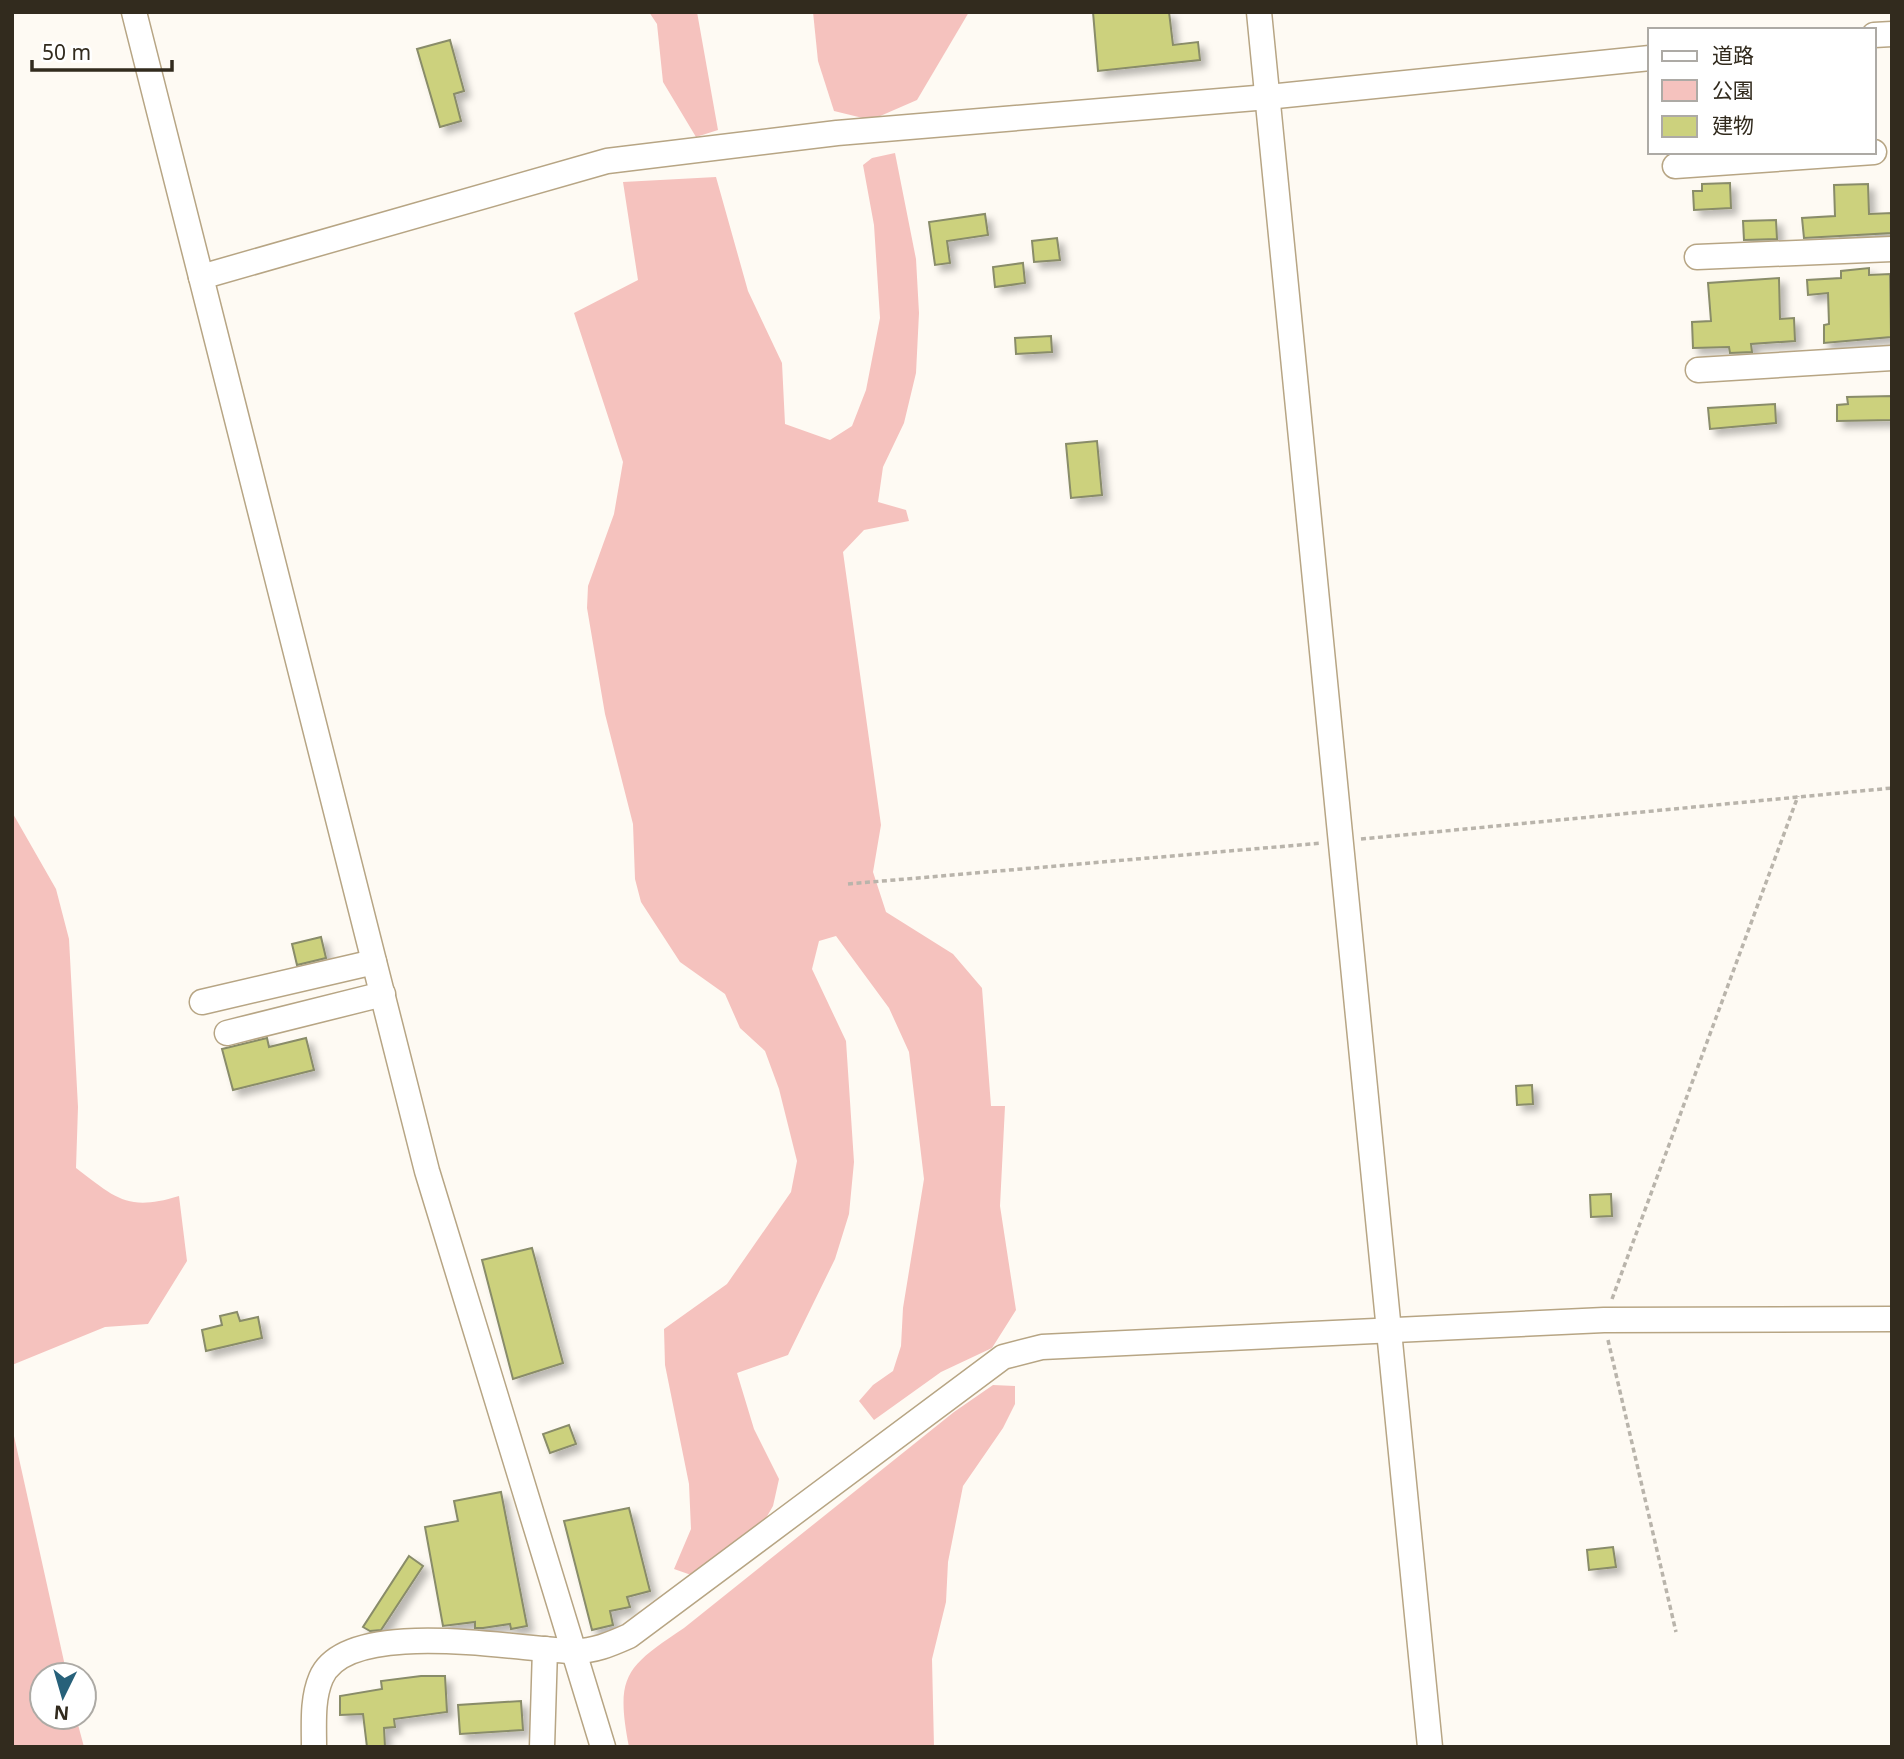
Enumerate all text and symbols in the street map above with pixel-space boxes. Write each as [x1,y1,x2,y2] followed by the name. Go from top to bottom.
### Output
[32,28,172,72] scale bar
[1648,28,1876,154] legend
[42,38,91,66] text: 50 m
[1712,41,1754,69] text: 道路
[1712,76,1754,104] text: 公園
[1712,111,1754,139] text: 建物
[28,1661,98,1731] north arrow
[53,1699,70,1727] text: N

